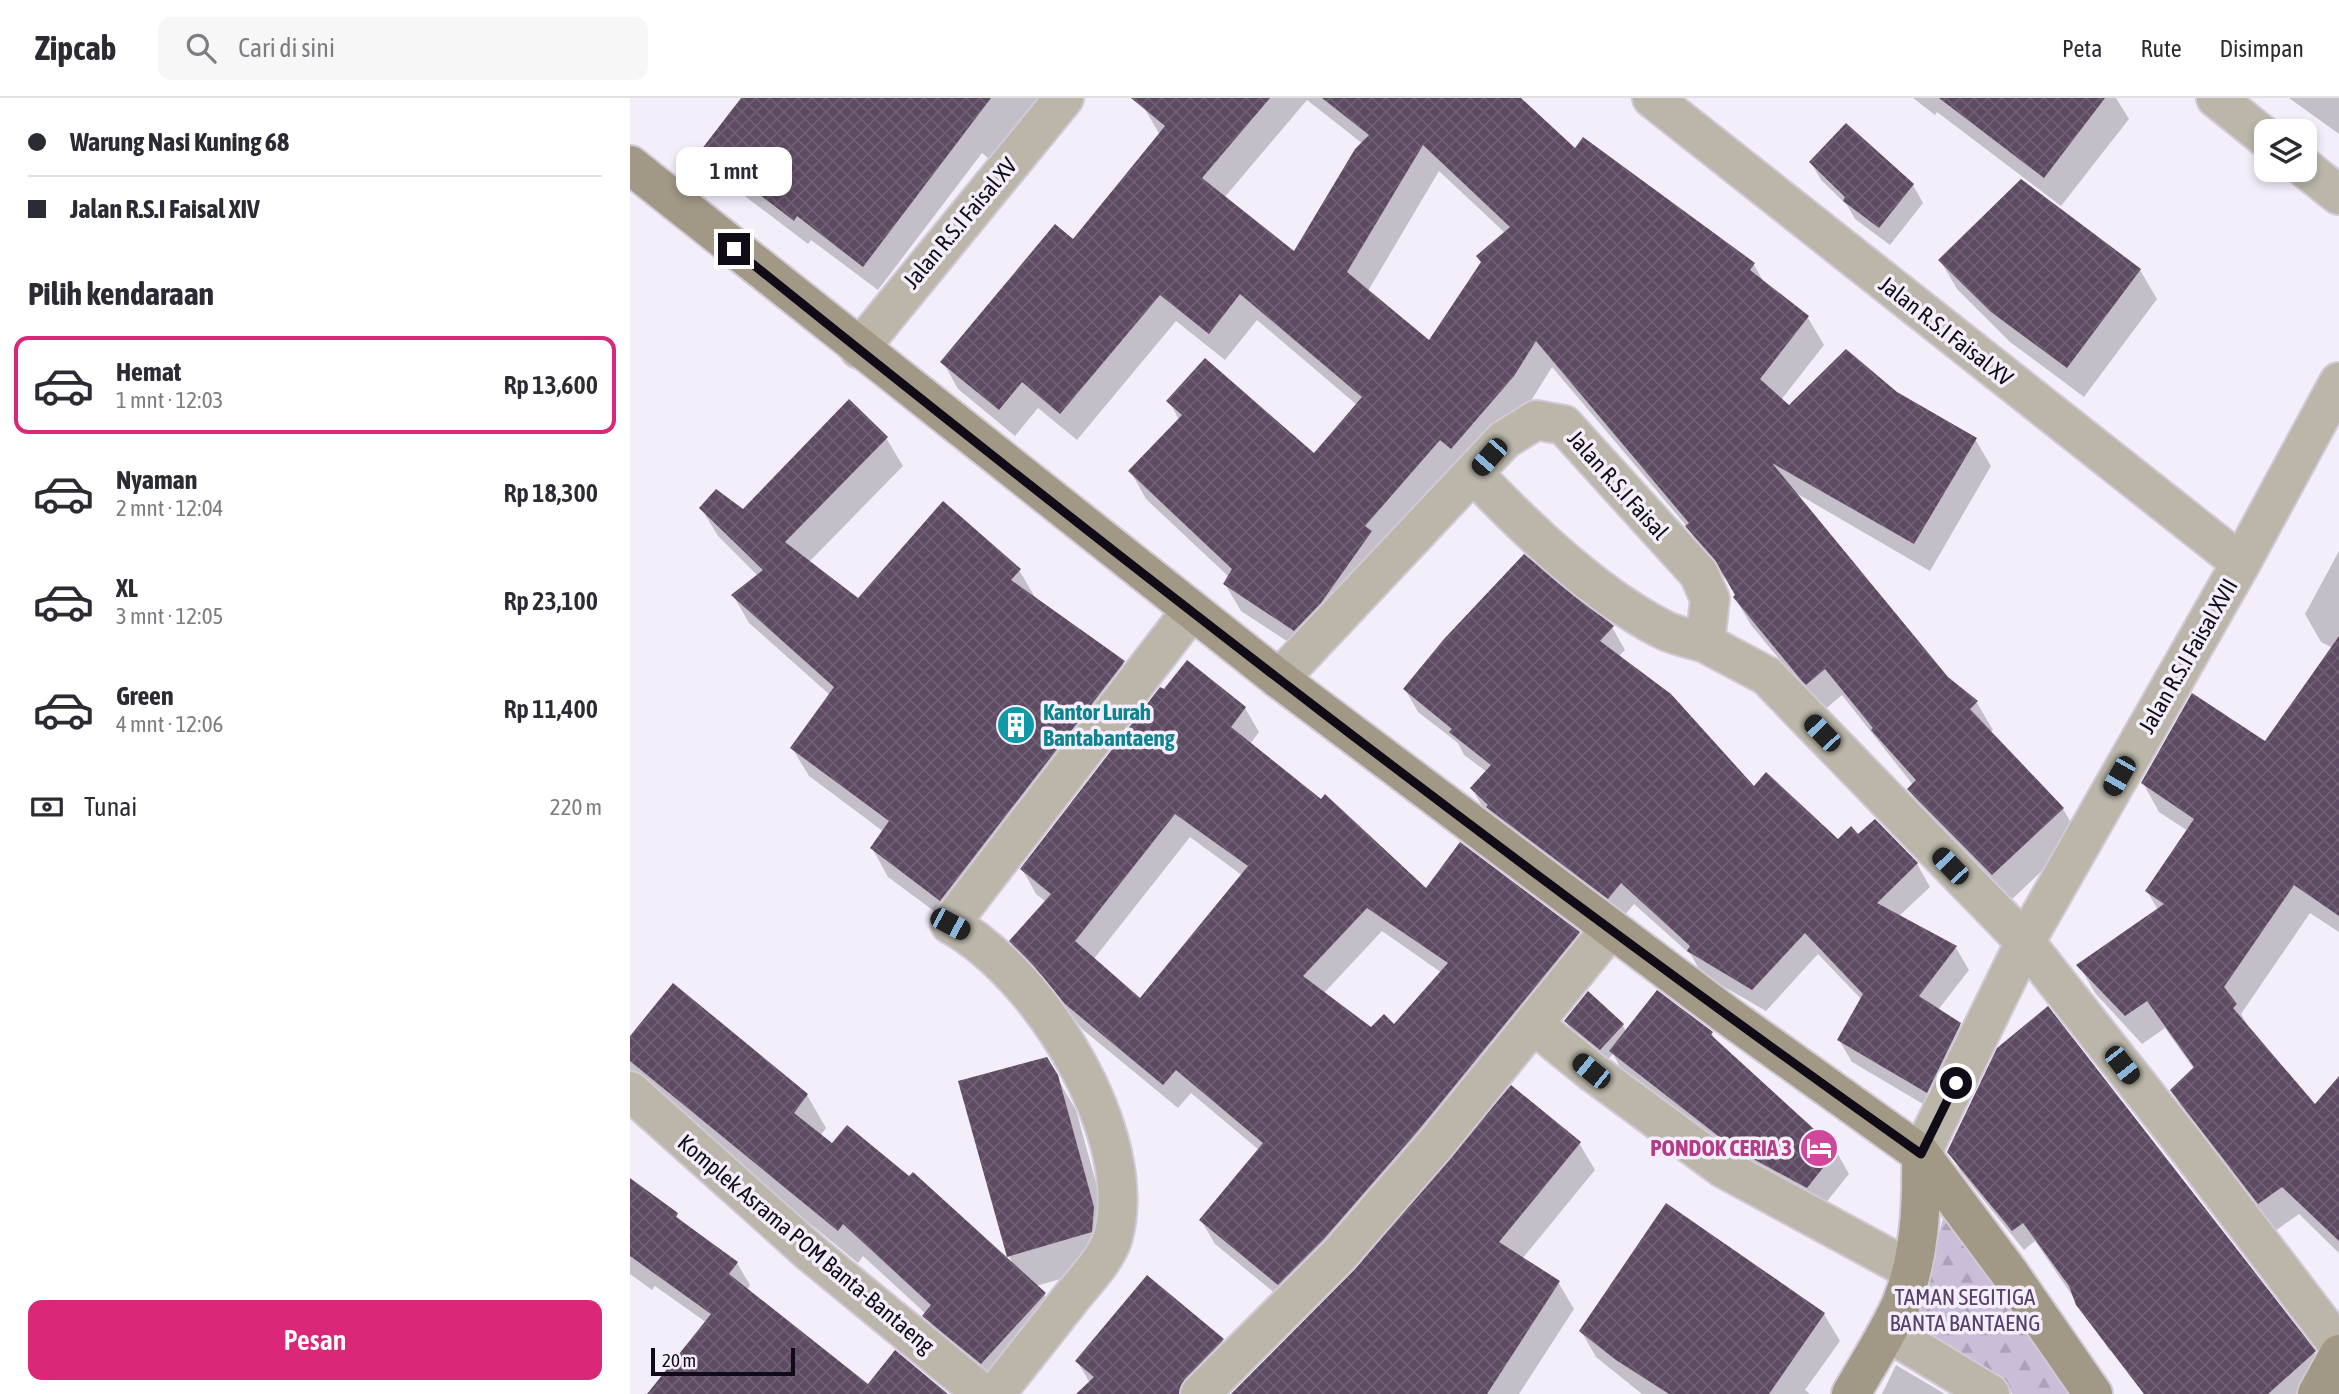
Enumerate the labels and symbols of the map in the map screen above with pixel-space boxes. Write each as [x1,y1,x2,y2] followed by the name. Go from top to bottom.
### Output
[676,148,792,197] callout: 1 mnt
[898,152,1022,293] street label: Jalan R.S.I Faisal XV
[718,233,750,265] route end
[1874,271,2018,392] street label: Jalan R.S.I Faisal XV
[1562,425,1674,545] street label: Jalan R.S.I Faisal
[1468,434,1511,480] car
[2133,574,2243,738] street label: Jalan R.S.I Faisal XVII
[1043,699,1175,751] place label: Kantor Lurah Bantabantaeng
[995,704,1037,746] building icon: Kantor Lurah Bantabantaeng
[1800,711,1845,755] car
[2100,753,2139,799] car
[1928,844,1973,888] car
[927,905,974,943] car
[2101,1042,2144,1088] car
[1569,1050,1614,1092] car
[1940,1067,1972,1099] route start
[1798,1127,1840,1169] hotel icon: PONDOK CERIA 3
[673,1129,939,1359] street label: Komplek Asrama POM Banta-Bantaeng
[1650,1135,1792,1161] place label: PONDOK CERIA 3
[1889,1284,2041,1336] park label: TAMAN SEGITIGA BANTA BANTAENG
[651,1345,794,1377] scale bar

